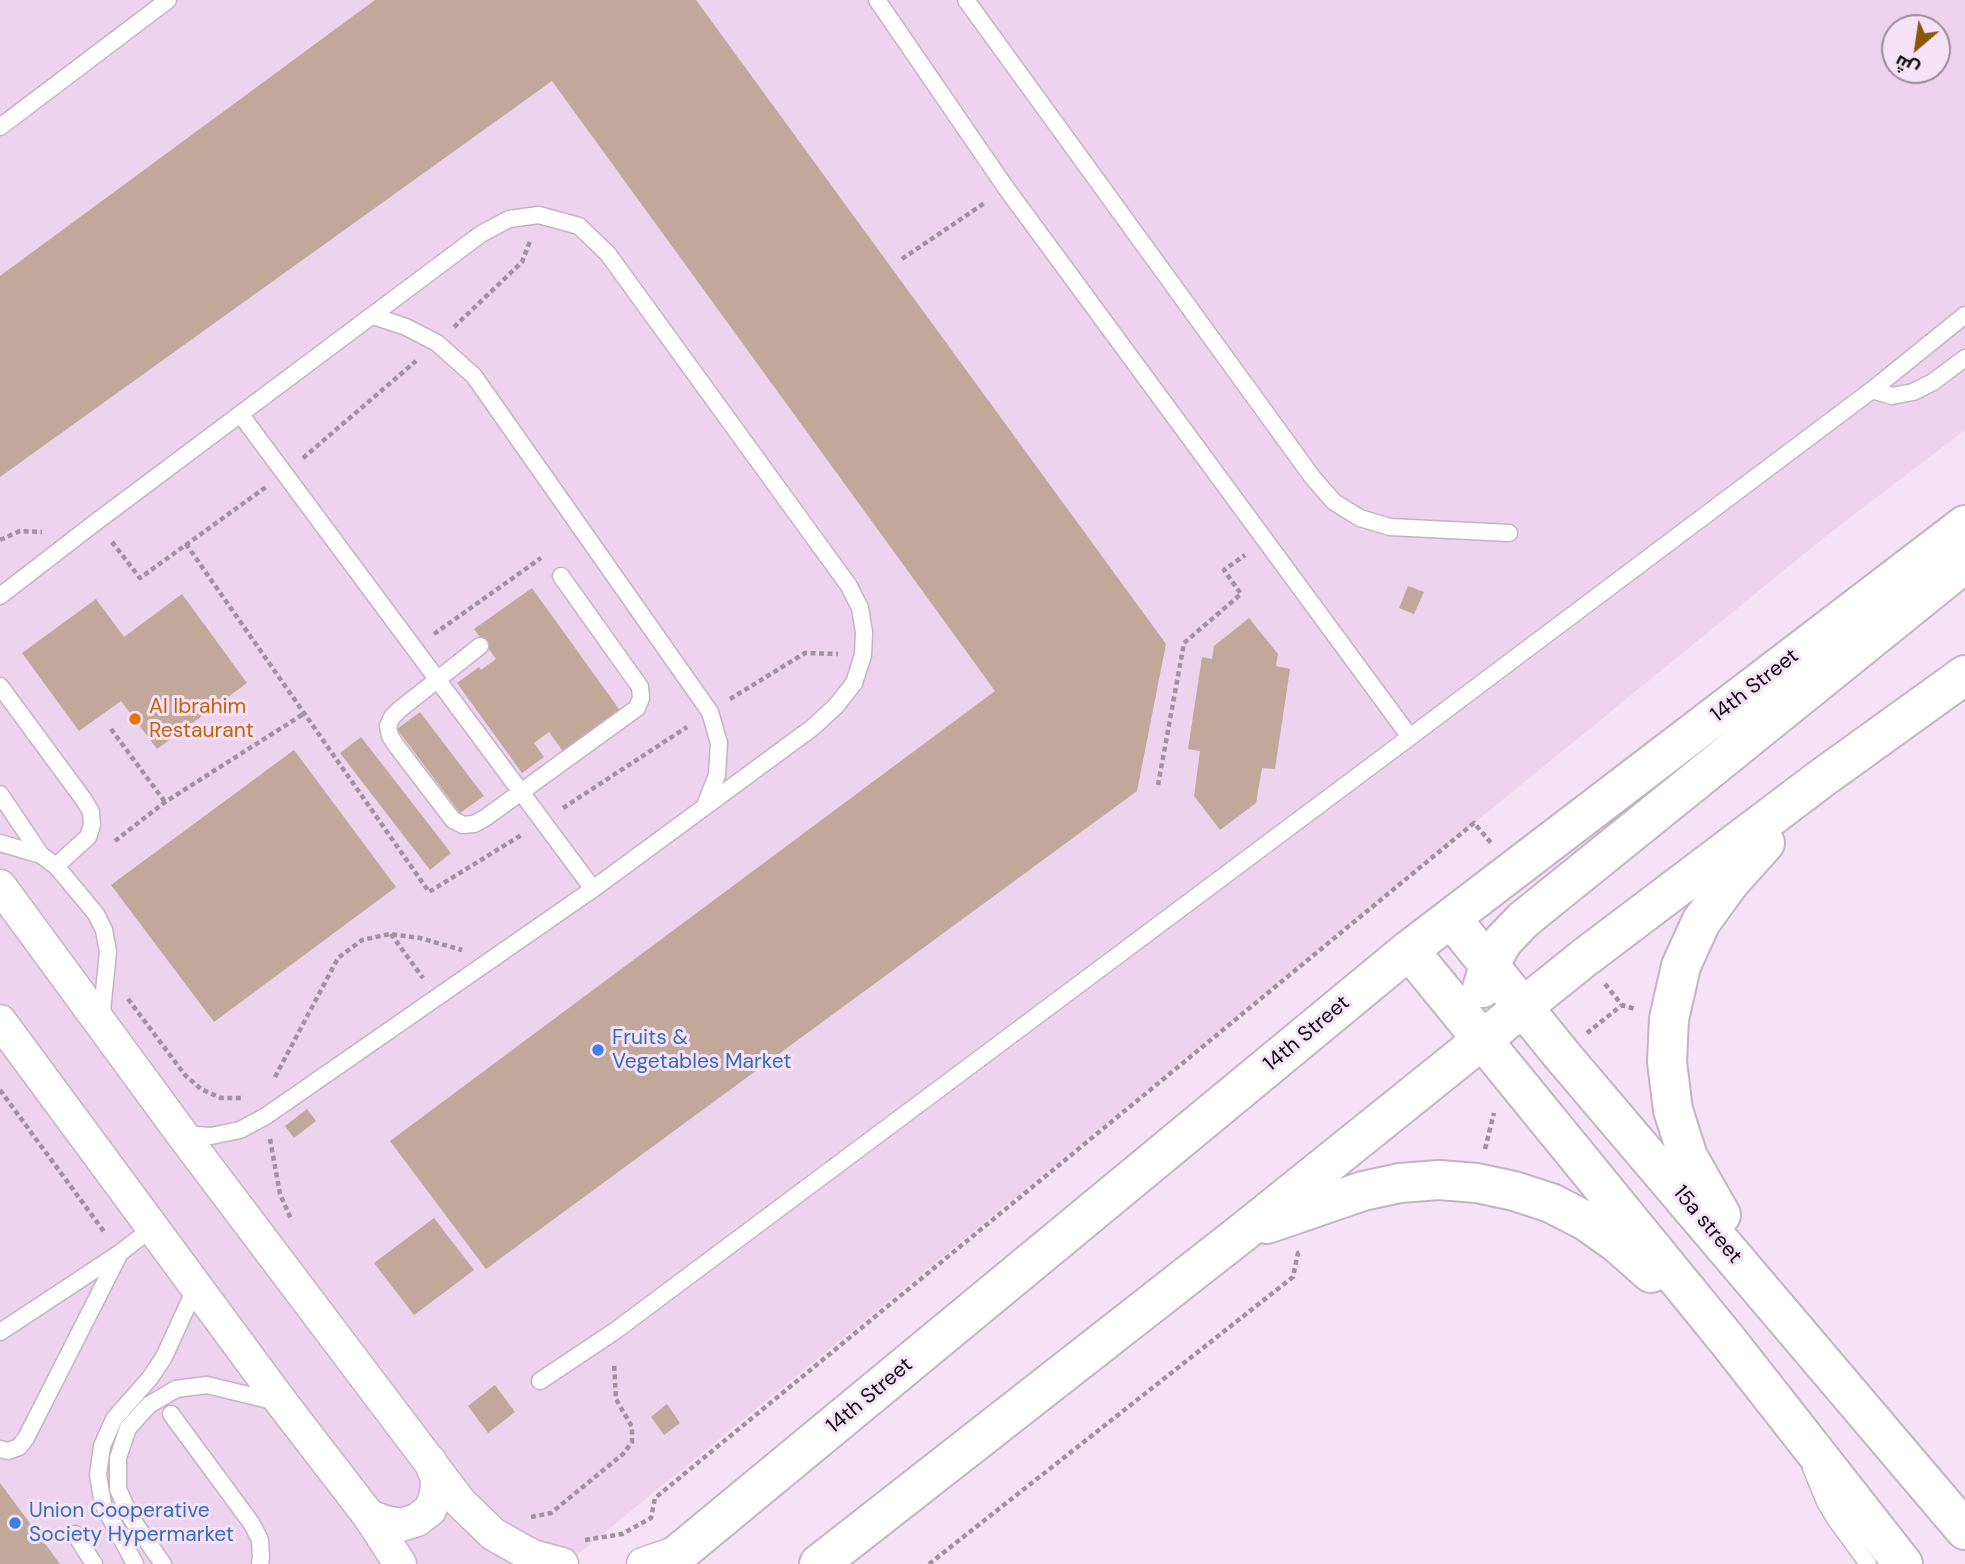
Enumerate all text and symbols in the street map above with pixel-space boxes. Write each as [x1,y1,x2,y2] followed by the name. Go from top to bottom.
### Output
[1881,14,1951,84] north arrow
[1890,49,1923,83] text: ش
[1706,644,1804,728] street label: 14th Street
[149,694,254,744] place label: Al Ibrahim Restaurant
[127,711,143,727] marker: Al Ibrahim Restaurant
[1259,991,1355,1077] street label: 14th Street
[612,1025,791,1075] place label: Fruits & Vegetables Market
[590,1042,606,1058] marker: Fruits & Vegetables Market
[1667,1181,1747,1269] street label: 15a street
[822,1353,918,1439] street label: 14th Street
[29,1498,234,1548] place label: Union Cooperative Society Hypermarket
[7,1515,23,1531] marker: Union Cooperative Society Hypermarket

